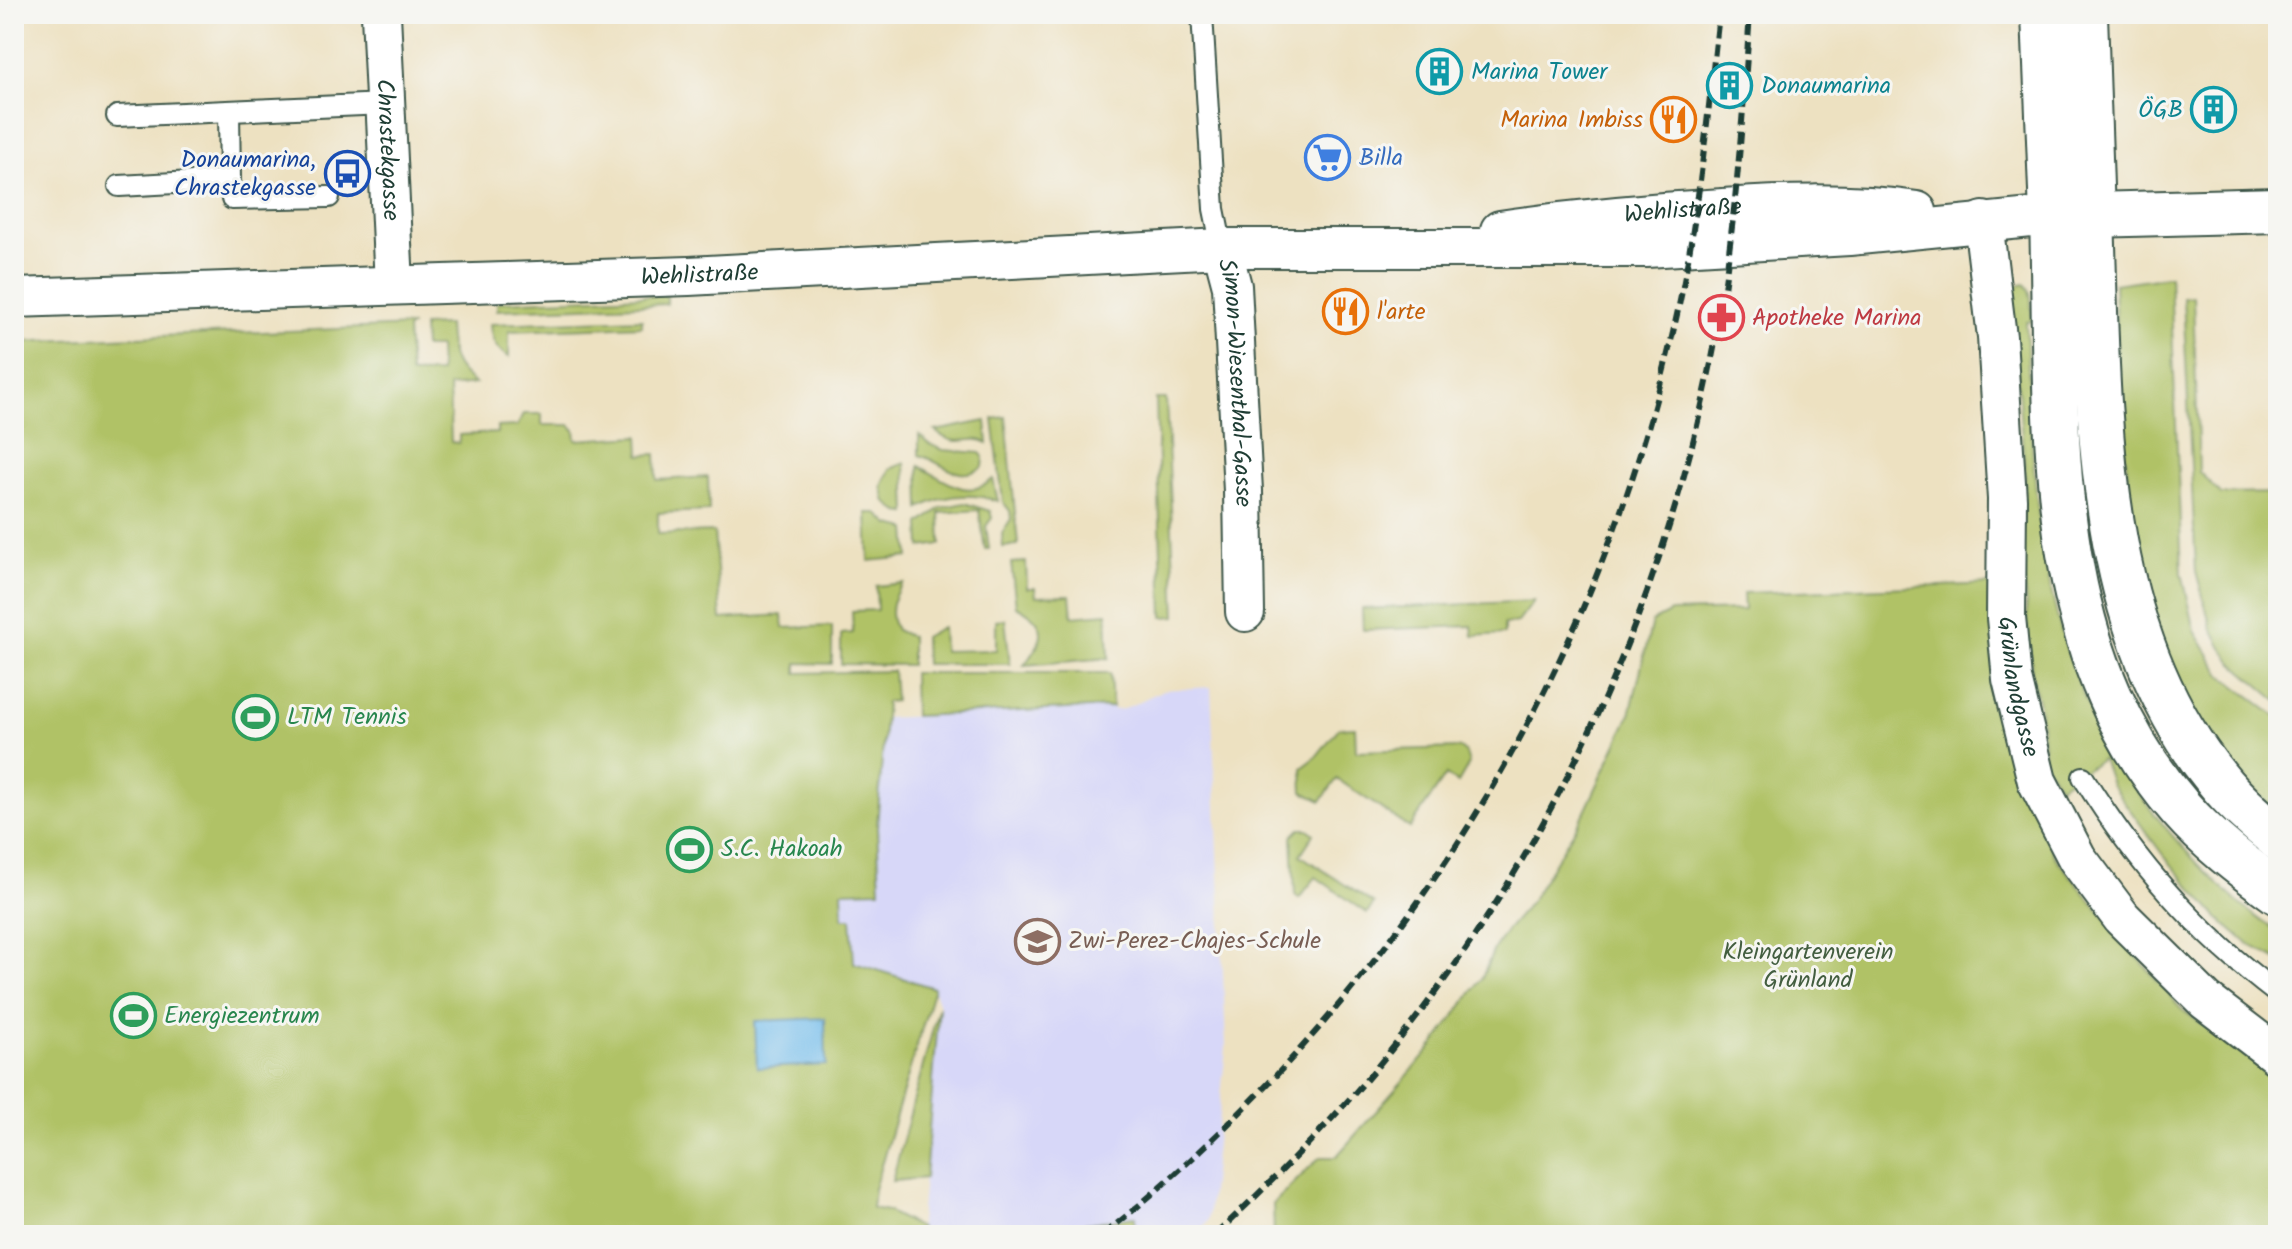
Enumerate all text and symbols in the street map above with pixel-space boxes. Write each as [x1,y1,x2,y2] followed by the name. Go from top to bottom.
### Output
[1416,48,1464,96] building icon: Marina Tower
[1471,53,1609,92] place label: Marina Tower
[1706,62,1754,110] building icon: Donaumarina
[1761,67,1891,106] place label: Donaumarina
[365,78,410,222] street label: Chrastekgasse
[2190,86,2238,134] building icon: ÖGB
[2138,91,2183,130] place label: ÖGB
[1650,96,1698,144] restaurant icon: Marina Imbiss
[1500,101,1643,140] place label: Marina Imbiss
[1304,134,1352,182] supermarket icon: Billa
[1359,139,1403,178] place label: Billa
[174,141,316,208] place label: Donaumarina, Chrastekgasse
[323,150,371,198] bus stop icon: Donaumarina, Chrastekgasse
[1623,187,1743,235] street label: Wehlistraße
[640,253,760,297] street label: Wehlistraße
[1206,254,1263,507] street label: Simon-Wiesenthal-Gasse
[1322,288,1370,336] restaurant icon: l'arte
[1377,293,1426,332] place label: l'arte
[1697,294,1745,342] pharmacy icon: Apotheke Marina
[1752,299,1921,338] place label: Apotheke Marina
[1986,615,2050,761] street label: Grünlandgasse
[232,693,280,741] sports icon: LTM Tennis
[287,698,407,737] place label: LTM Tennis
[666,825,714,873] sports icon: S.C. Hakoah
[721,830,843,869] place label: S.C. Hakoah
[1013,917,1061,965] school or university icon: Zwi-Perez-Chajes-Schule
[1068,922,1321,961] place label: Zwi-Perez-Chajes-Schule
[1722,933,1894,1000] park label: Kleingartenverein Grünland
[109,992,157,1040] sports icon: Energiezentrum
[164,997,320,1036] place label: Energiezentrum

